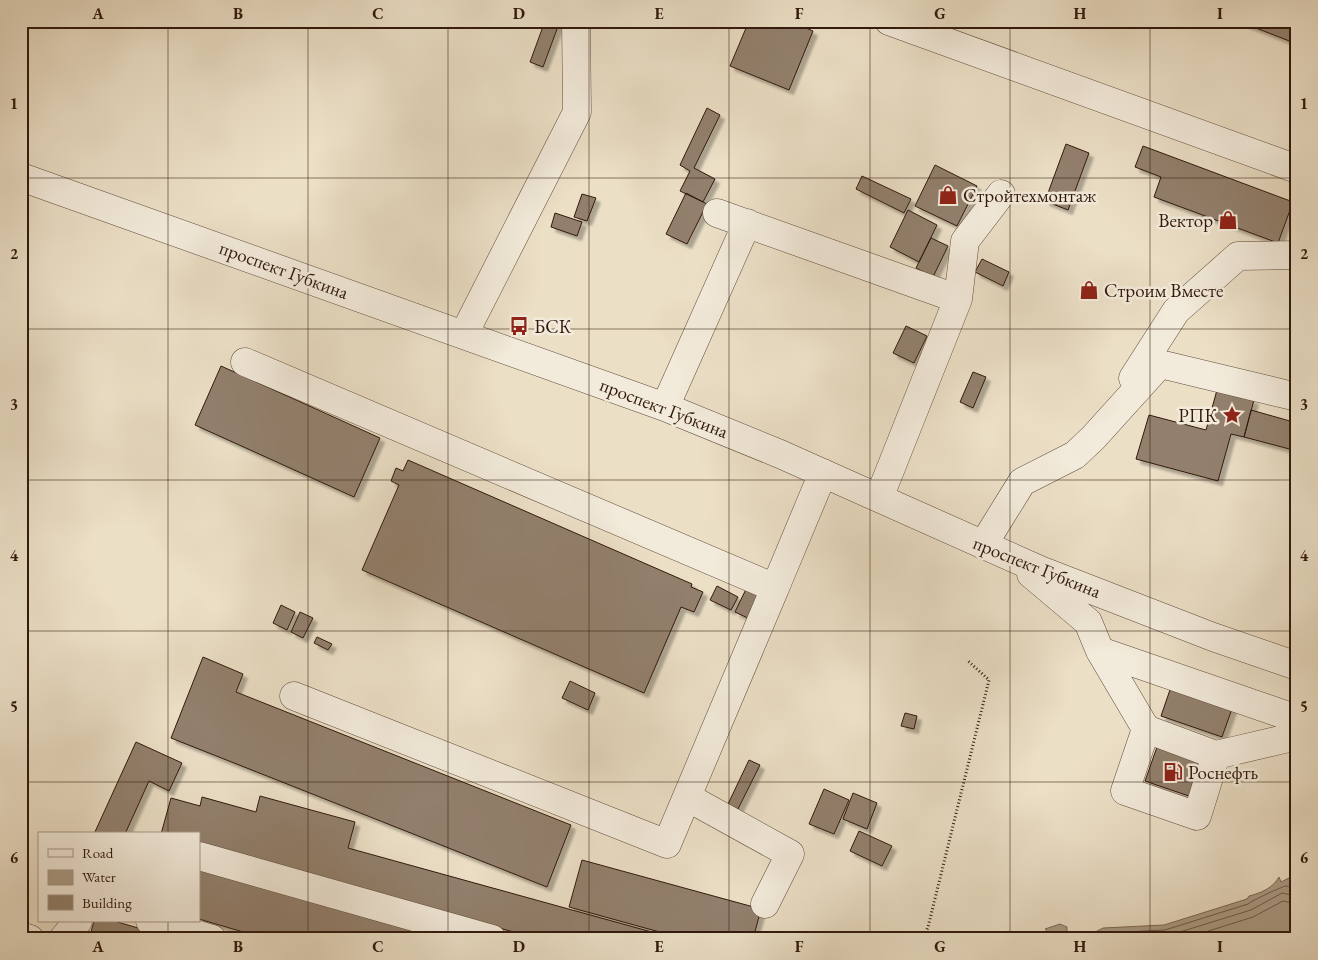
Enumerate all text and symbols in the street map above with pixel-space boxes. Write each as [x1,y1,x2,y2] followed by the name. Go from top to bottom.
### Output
[91,3,104,24] text: A
[233,3,243,24] text: B
[372,3,384,24] text: C
[513,3,525,24] text: D
[654,3,664,24] text: E
[795,3,804,24] text: F
[934,3,946,24] text: G
[1074,3,1087,24] text: H
[1217,3,1223,24] text: I
[10,93,18,114] text: 1
[1300,93,1308,114] text: 1
[963,183,1097,208] place label: Стройтехмонтаж
[937,184,959,206] shop icon: Стройтехмонтаж
[1158,208,1213,233] place label: Вектор
[1217,209,1239,231] shop icon: Вектор
[216,235,352,305] street label: проспект Губкина
[10,243,19,264] text: 2
[1300,243,1309,264] text: 2
[1104,278,1223,303] place label: Строим Вместе
[1078,279,1100,301] shop icon: Строим Вместе
[534,314,572,339] place label: БСК
[508,315,530,337] bus stop icon: БСК
[596,372,732,444] street label: проспект Губкина
[10,394,18,415] text: 3
[1300,394,1308,415] text: 3
[1178,403,1217,428] place label: РПК
[1221,404,1243,426] place icon: РПК
[969,530,1105,604] street label: проспект Губкина
[10,545,19,566] text: 4
[1300,545,1309,566] text: 4
[10,696,18,717] text: 5
[1300,696,1308,717] text: 5
[1188,760,1258,785] place label: Роснефть
[1162,761,1184,783] fuel station icon: Роснефть
[38,832,200,922] legend
[82,843,114,862] text: Road
[10,847,19,868] text: 6
[1300,847,1309,868] text: 6
[82,867,116,886] text: Water
[82,893,132,912] text: Building
[91,936,104,957] text: A
[233,936,243,957] text: B
[372,936,384,957] text: C
[513,936,525,957] text: D
[654,936,664,957] text: E
[795,936,804,957] text: F
[934,936,946,957] text: G
[1074,936,1087,957] text: H
[1217,936,1223,957] text: I

